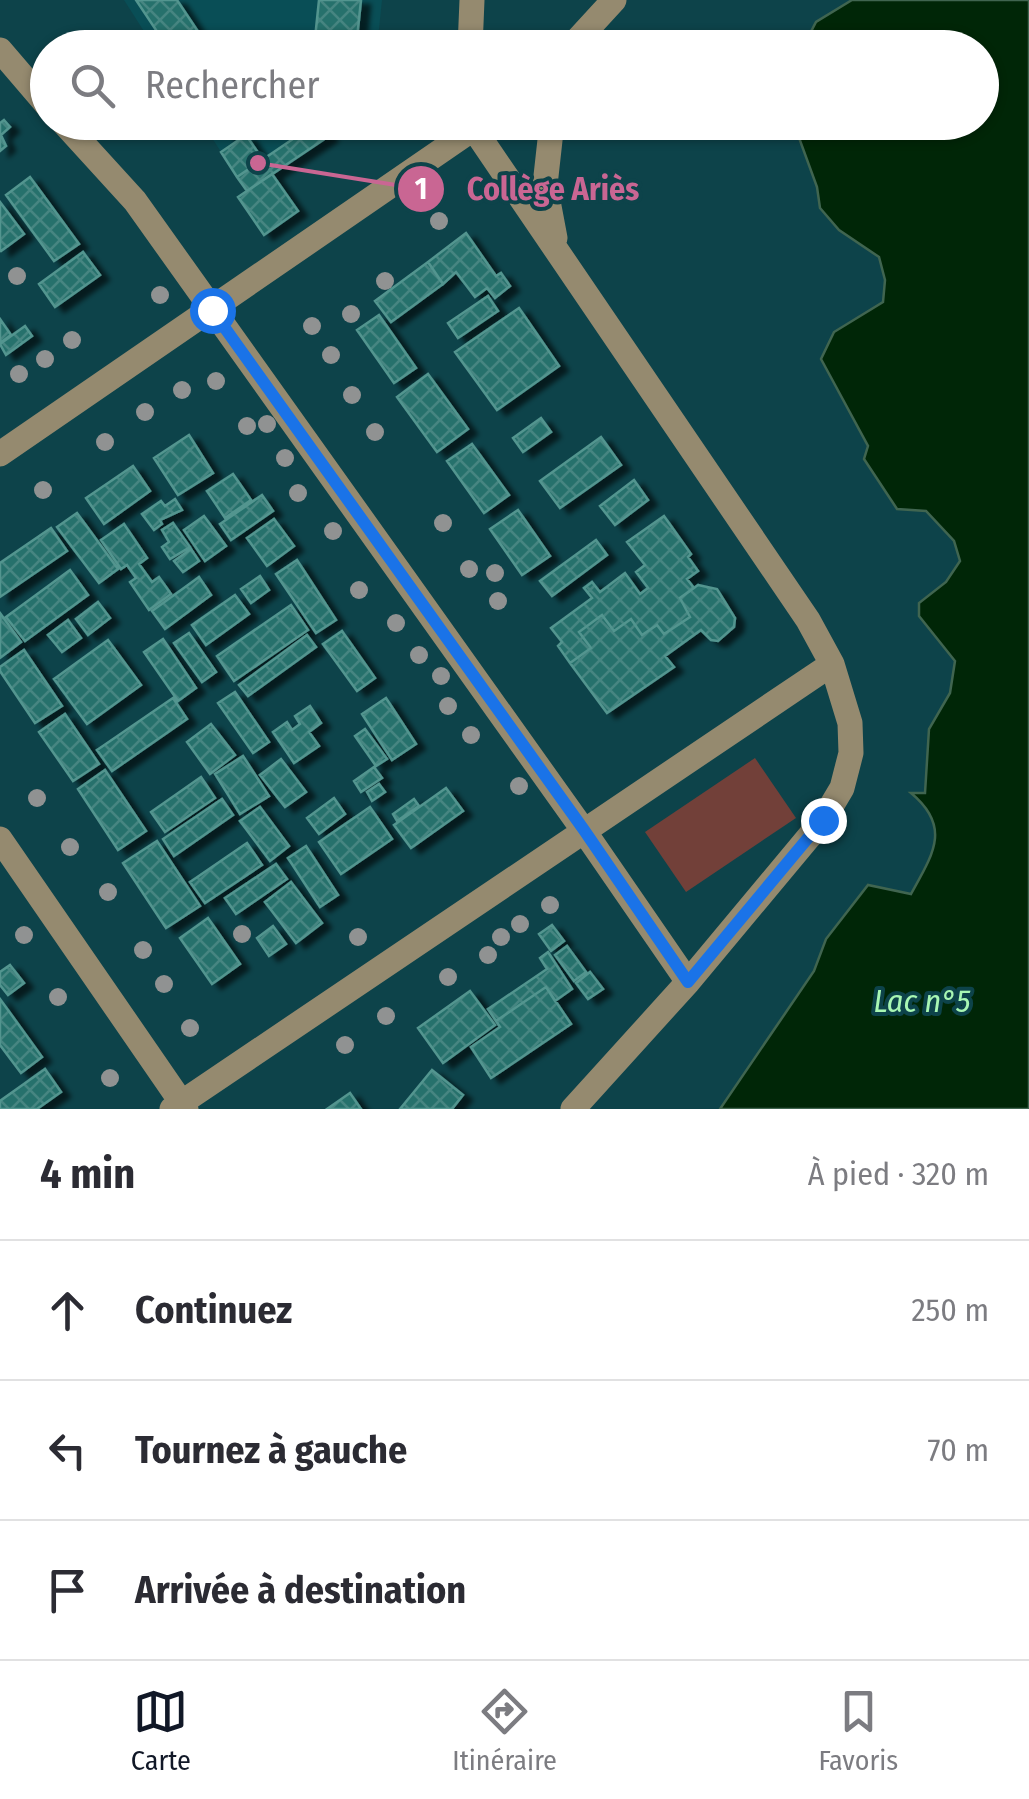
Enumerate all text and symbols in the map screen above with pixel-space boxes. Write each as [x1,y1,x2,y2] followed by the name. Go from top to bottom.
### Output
[30,30,999,140] search box
[65,58,120,113] icon: search
[145,62,320,108] text: Rechercher
[396,158,659,220] callout: Collège Ariès
[467,170,639,208] text: Collège Ariès
[415,171,427,207] text: 1
[190,288,236,334] route start
[801,798,847,844] route end
[873,982,971,1020] water label: Lac n°5
[40,1149,135,1199] text: 4 min
[808,1155,989,1193] text: À pied · 320 m
[40,1283,95,1338] icon: ahead
[135,1287,292,1333] text: Continuez
[911,1291,989,1329] text: 250 m
[40,1423,95,1478] icon: left
[135,1427,407,1473] text: Tournez à gauche
[928,1431,989,1469] text: 70 m
[40,1563,95,1618] icon: arrive
[135,1567,466,1613] text: Arrivée à destination
[131,1684,191,1777] tab: Carte
[452,1684,557,1777] tab: Itinéraire
[818,1684,898,1777] tab: Favoris

